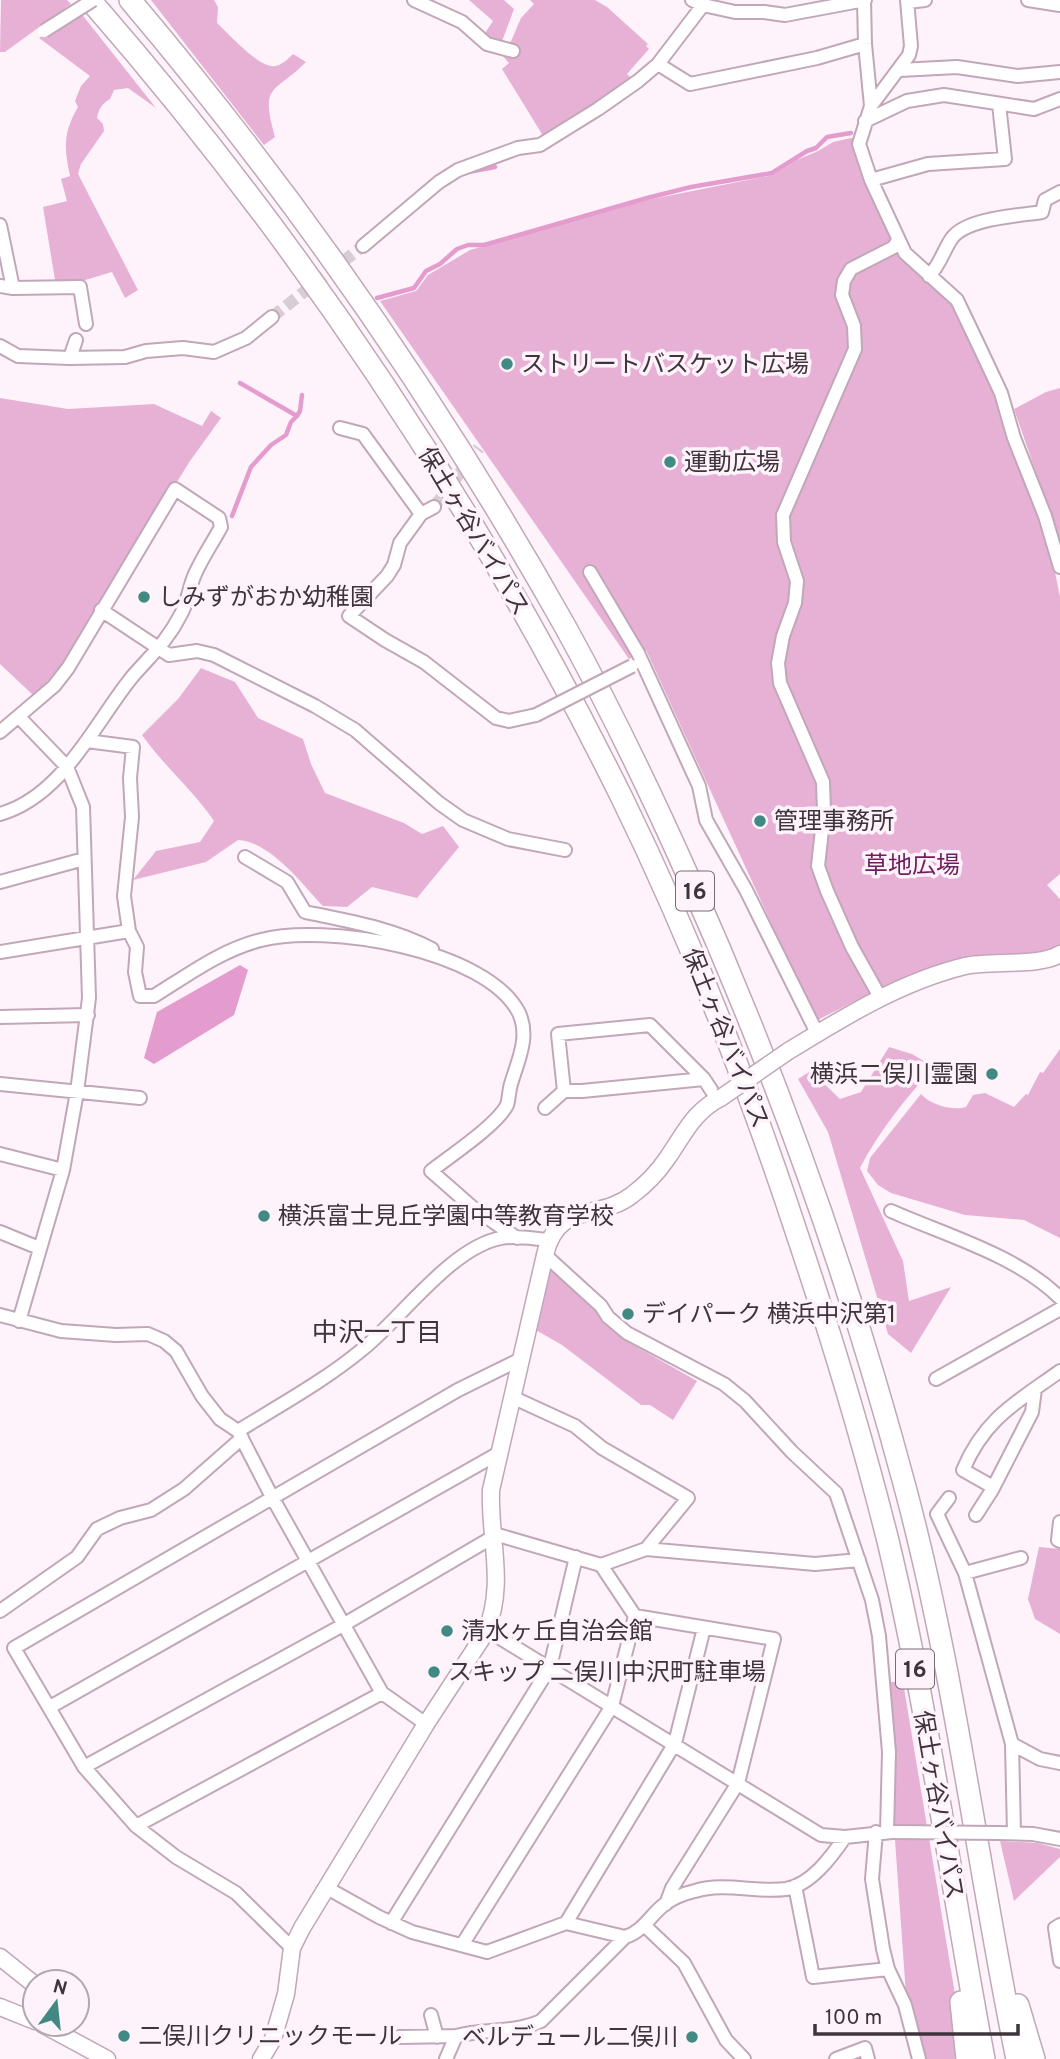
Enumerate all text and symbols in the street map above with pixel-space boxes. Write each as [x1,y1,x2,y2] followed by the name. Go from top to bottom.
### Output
[521,351,809,381] place label: ストリートバスケット広場
[499,356,515,372] marker: ストリートバスケット広場
[410,442,534,622] street label: 保土ヶ谷バイパス
[684,449,780,479] place label: 運動広場
[662,454,678,470] marker: 運動広場
[158,584,374,614] place label: しみずがおか幼稚園
[136,589,152,605] marker: しみずがおか幼稚園
[774,808,894,838] place label: 管理事務所
[752,813,768,829] marker: 管理事務所
[864,852,960,882] park label: 草地広場
[676,872,714,911] road number: 16
[674,944,774,1133] street label: 保土ヶ谷バイパス
[810,1061,978,1091] place label: 横浜二俣川霊園
[984,1066,1000,1082] marker: 横浜二俣川霊園
[278,1203,614,1233] place label: 横浜富士見丘学園中等教育学校
[256,1208,272,1224] marker: 横浜富士見丘学園中等教育学校
[642,1301,896,1331] place label: デイパーク 横浜中沢第1
[620,1306,636,1322] marker: デイパーク 横浜中沢第1
[312,1318,442,1351] district label: 中沢一丁目
[461,1618,653,1648] place label: 清水ヶ丘自治会館
[439,1623,455,1639] marker: 清水ヶ丘自治会館
[896,1650,934,1688] road number: 16
[448,1659,766,1689] place label: スキップ 二俣川中沢町駐車場
[426,1664,442,1680] marker: スキップ 二俣川中沢町駐車場
[906,1708,968,1902] street label: 保土ヶ谷バイパス
[21,1968,91,2038] north arrow
[50,1975,70,2002] text: N
[815,1993,1018,2037] scale bar
[825,2005,882,2032] text: 100 m
[138,2023,402,2053] place label: 二俣川クリニックモール
[462,2024,678,2054] place label: ベルデュール二俣川
[116,2028,132,2044] marker: 二俣川クリニックモール
[684,2029,700,2045] marker: ベルデュール二俣川

